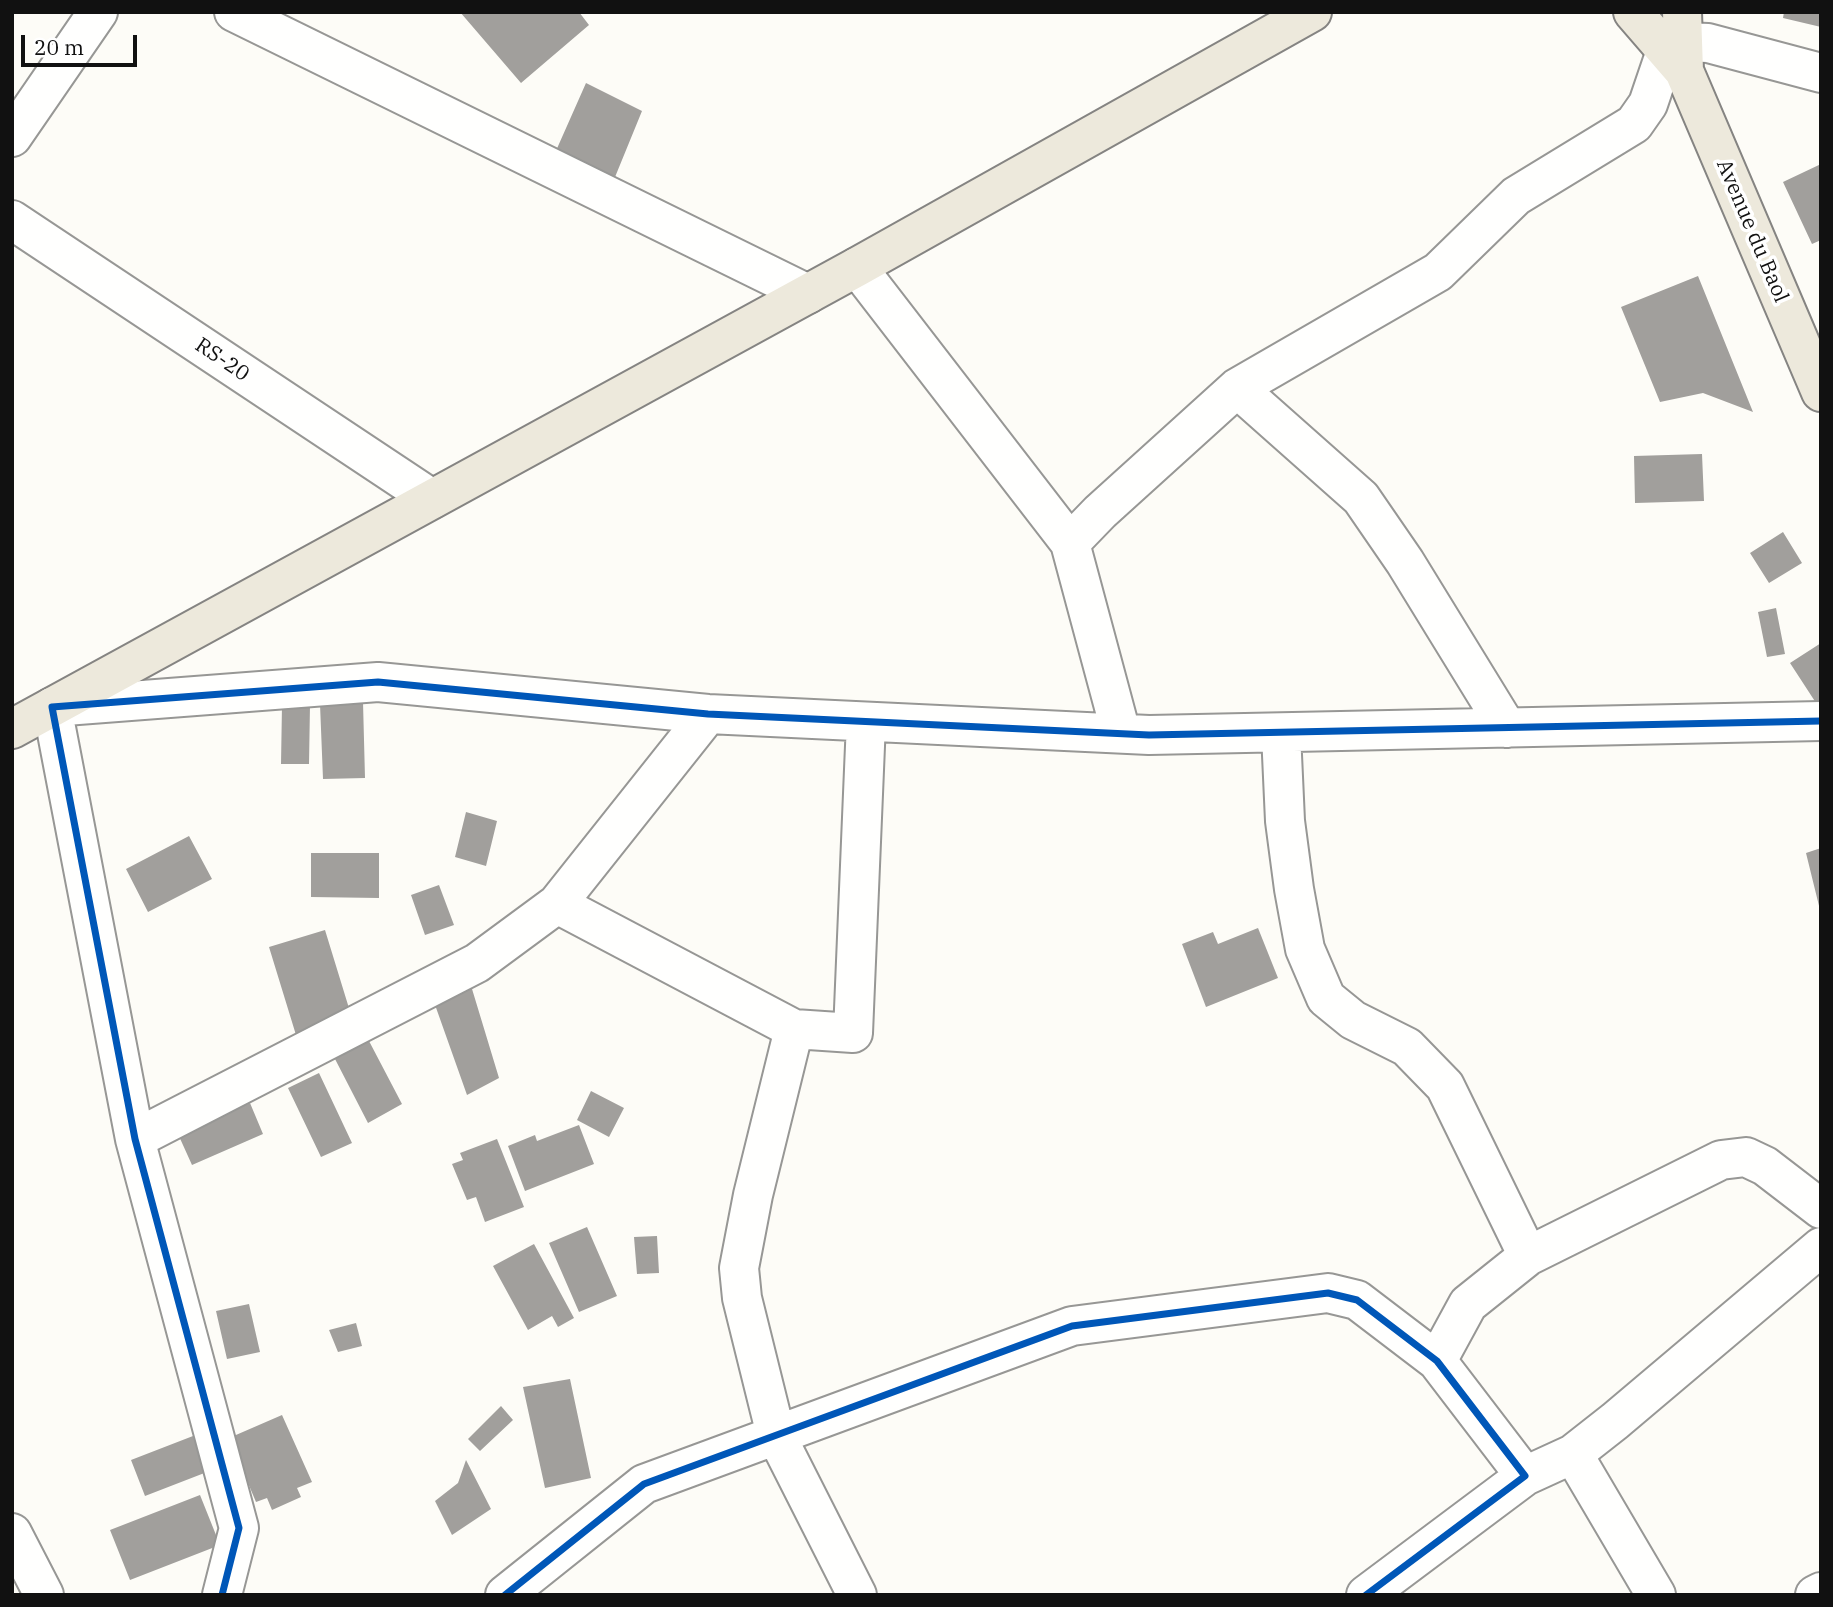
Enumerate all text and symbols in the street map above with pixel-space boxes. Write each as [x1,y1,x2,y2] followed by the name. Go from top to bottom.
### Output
[24,21,140,65] scale bar
[34,33,84,61] text: 20 m
[1711,156,1793,306] street label: Avenue du Baol
[190,333,254,387] street label: RS-20

